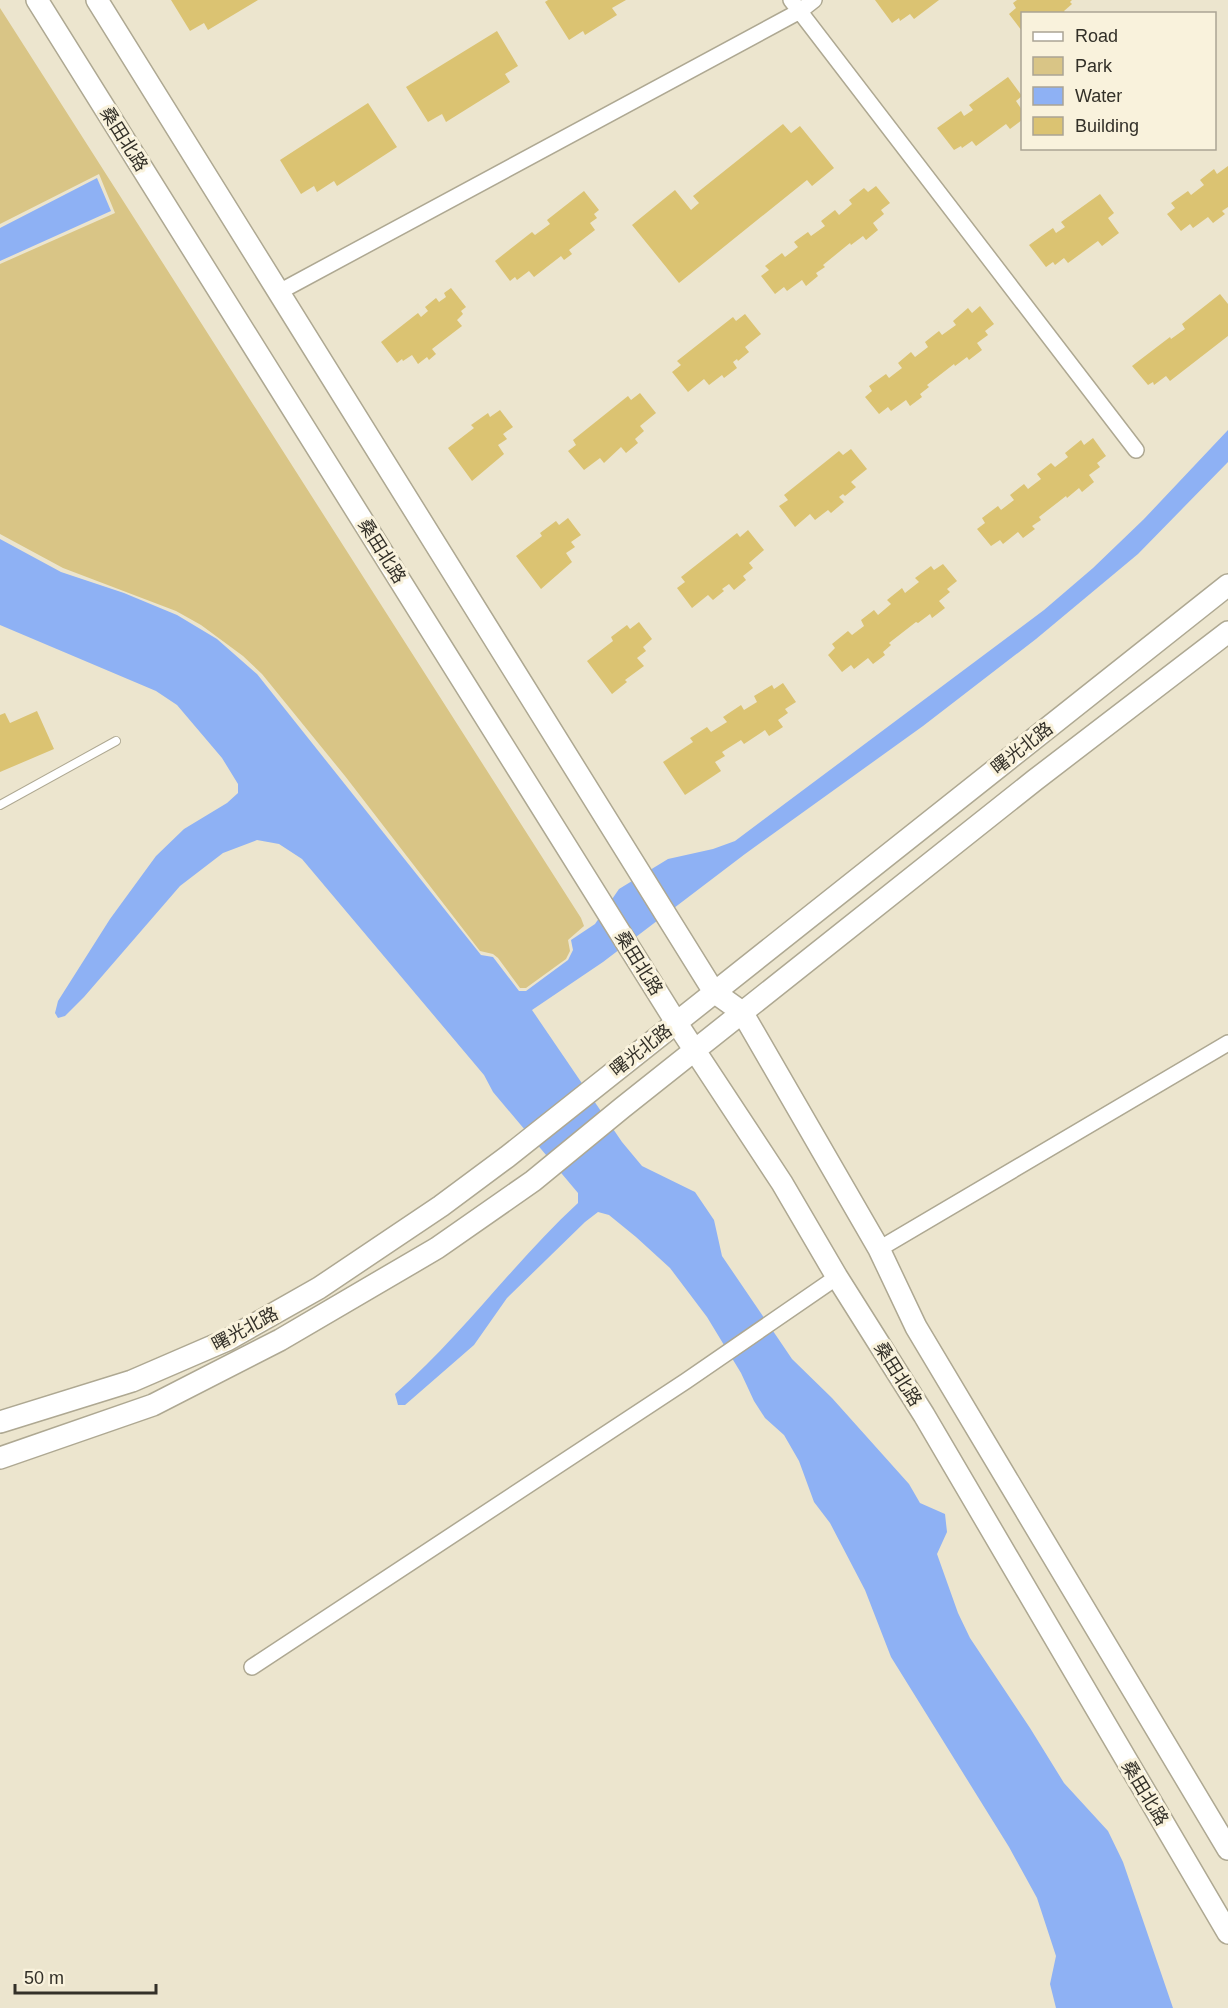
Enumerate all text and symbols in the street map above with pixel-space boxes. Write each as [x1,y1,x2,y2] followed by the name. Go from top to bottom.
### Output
[1021,12,1216,150] legend
[1075,26,1118,46] text: Road
[1075,56,1113,76] text: Park
[1075,86,1122,106] text: Water
[96,103,152,175] street label: 桑田北路
[1075,116,1139,136] text: Building
[354,515,410,587] street label: 桑田北路
[987,718,1057,778] street label: 曙光北路
[611,927,667,999] street label: 桑田北路
[606,1020,676,1080] street label: 曙光北路
[209,1303,281,1355] street label: 曙光北路
[870,1338,926,1410] street label: 桑田北路
[1118,1757,1172,1829] street label: 桑田北路
[15,1957,156,1995] scale bar
[24,1968,64,1988] text: 50 m

